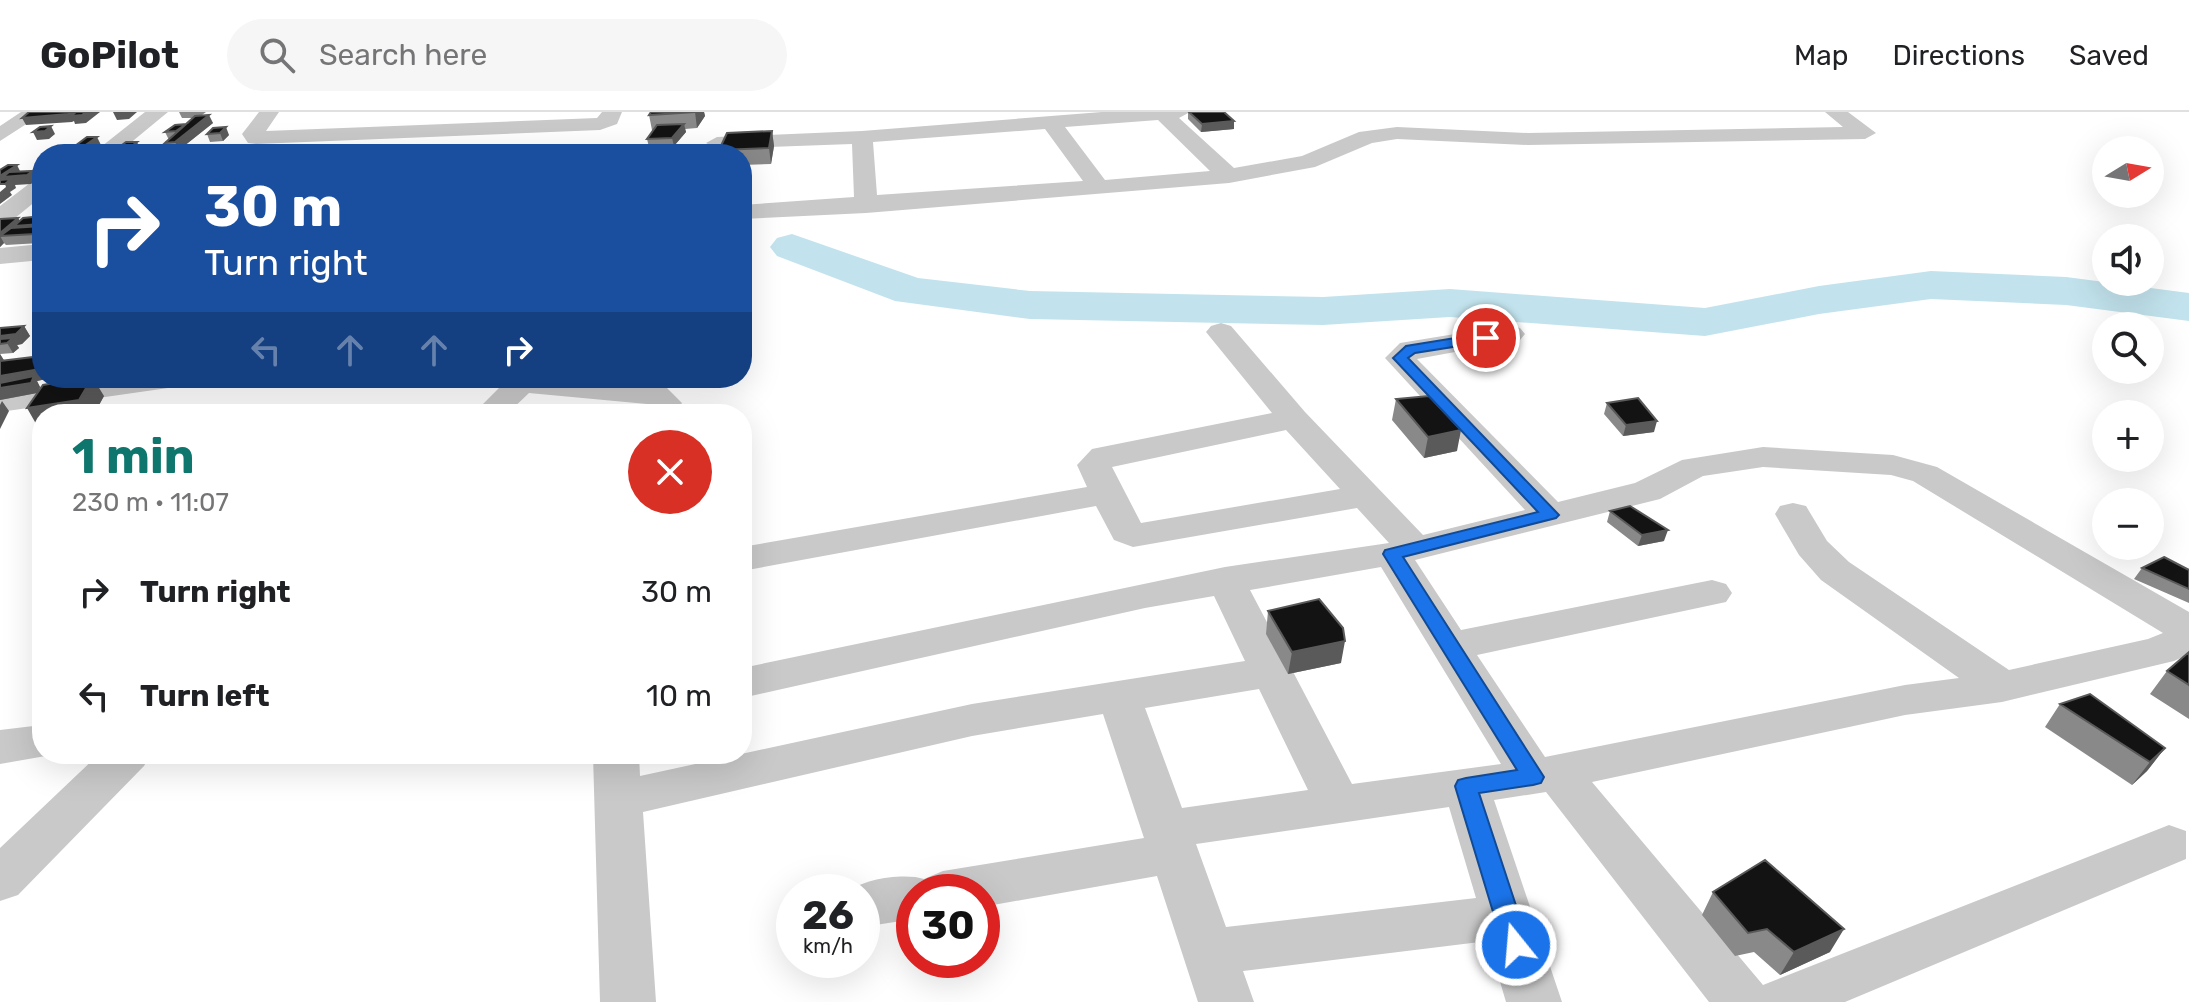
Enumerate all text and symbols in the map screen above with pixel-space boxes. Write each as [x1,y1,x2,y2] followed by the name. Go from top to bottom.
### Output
[227,19,787,91] search box
[40,32,179,78] text: GoPilot
[255,33,299,77] icon: search
[319,37,487,73] text: Search here
[1794,39,1848,72] text: Map
[1892,39,2025,72] text: Directions
[2069,39,2149,72] text: Saved
[2092,136,2164,208] north arrow
[2092,136,2164,560] map controls
[204,174,342,240] text: 30 m
[72,176,176,280] icon: right
[2092,224,2164,296] button: sound
[204,241,368,284] text: Turn right
[1452,304,1520,372] pin
[2092,312,2164,384] button: search
[1464,316,1508,360] icon: arrive
[244,328,288,372] icon: left
[328,328,372,372] icon: ahead
[412,328,456,372] icon: ahead
[496,328,540,372] icon: right
[2092,400,2164,472] button: +
[72,428,195,485] text: 1 min
[628,430,712,514] button: close
[72,487,229,518] text: 230 m · 11:07
[2092,488,2164,560] button: −
[72,570,116,614] icon: right
[140,574,291,610] text: Turn right
[641,574,712,610] text: 30 m
[72,674,116,718] icon: left
[140,678,270,714] text: Turn left
[646,678,712,714] text: 10 m
[896,874,1000,978] speed limit sign: 30
[802,892,854,939] text: 26
[1474,903,1558,987] position arrow
[803,934,853,958] text: km/h

